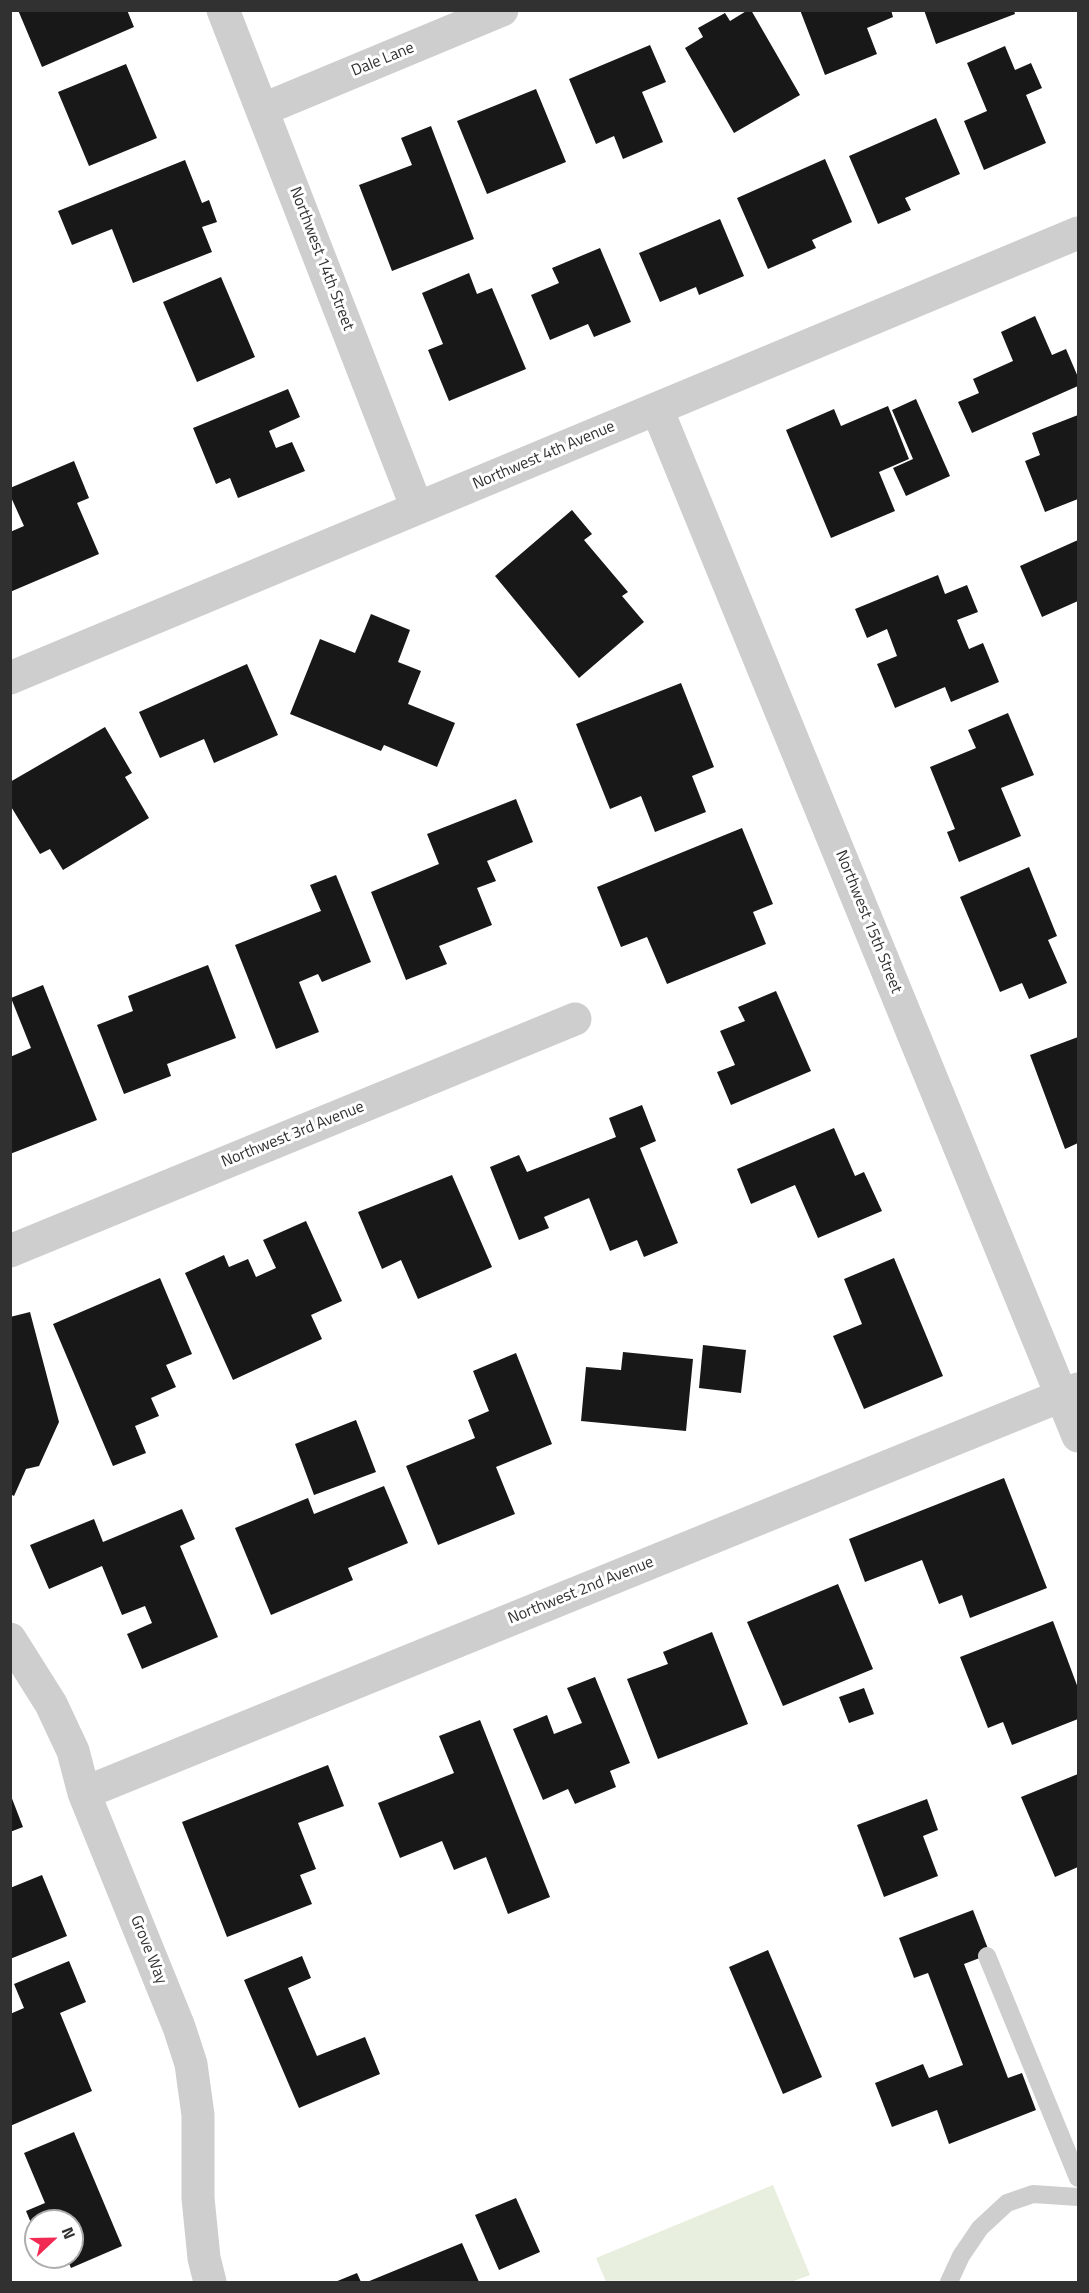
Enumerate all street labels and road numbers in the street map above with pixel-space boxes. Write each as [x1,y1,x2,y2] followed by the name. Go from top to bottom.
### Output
[349,39,417,81] street label: Dale Lane
[285,184,357,334] street label: Northwest 14th Street
[470,417,618,495] street label: Northwest 4th Avenue
[831,848,905,996] street label: Northwest 15th Street
[219,1098,367,1172] street label: Northwest 3rd Avenue
[505,1553,657,1629] street label: Northwest 2nd Avenue
[126,1913,170,1987] street label: Grove Way

